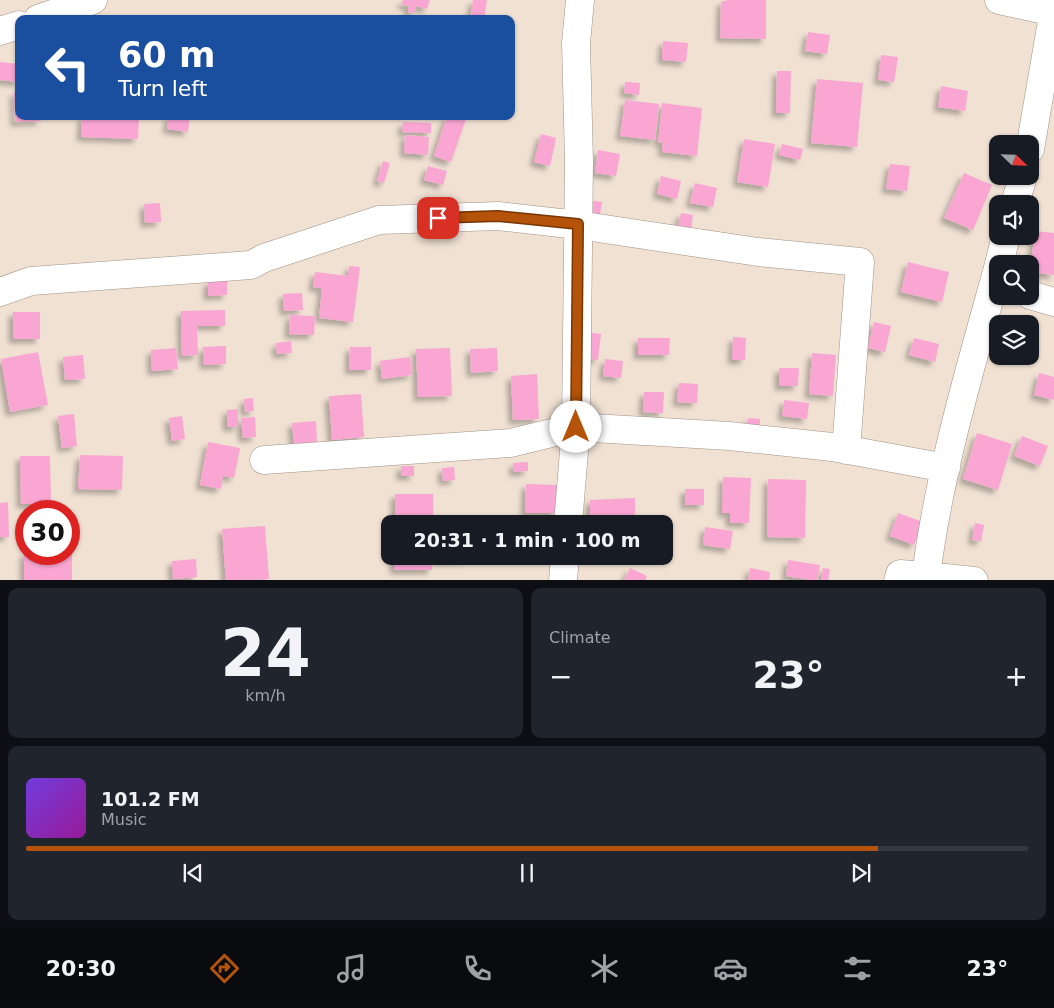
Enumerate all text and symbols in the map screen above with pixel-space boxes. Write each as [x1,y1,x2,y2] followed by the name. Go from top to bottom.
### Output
[35,35,100,100] icon: left
[118,35,215,75] text: 60 m
[118,76,207,101] text: Turn left
[989,135,1039,185] north arrow
[989,135,1039,365] map controls
[989,195,1039,245] button: sound
[417,197,459,239] pin
[424,204,452,232] icon: arrive
[989,255,1039,305] button: search
[989,315,1039,365] button: layers
[549,400,601,452] position arrow
[15,500,80,565] speed limit sign: 30
[413,529,641,551] text: 20:31 · 1 min · 100 m
[220,616,311,691] text: 24
[549,628,611,647] text: Climate
[753,653,824,697] text: 23°
[549,660,572,693] text: −
[1005,660,1028,693] text: +
[245,686,286,705] text: km/h
[101,788,200,810] text: 101.2 FM
[101,810,147,829] text: Music
[179,859,207,887] icon: previous
[513,859,541,887] icon: pause
[847,859,875,887] icon: next
[207,951,242,986] icon: directions
[334,951,369,986] icon: music
[460,951,495,986] icon: phone
[587,951,622,986] icon: climate
[713,951,748,986] icon: car
[840,951,875,986] icon: filters
[46,956,116,981] text: 20:30
[967,956,1008,981] text: 23°

